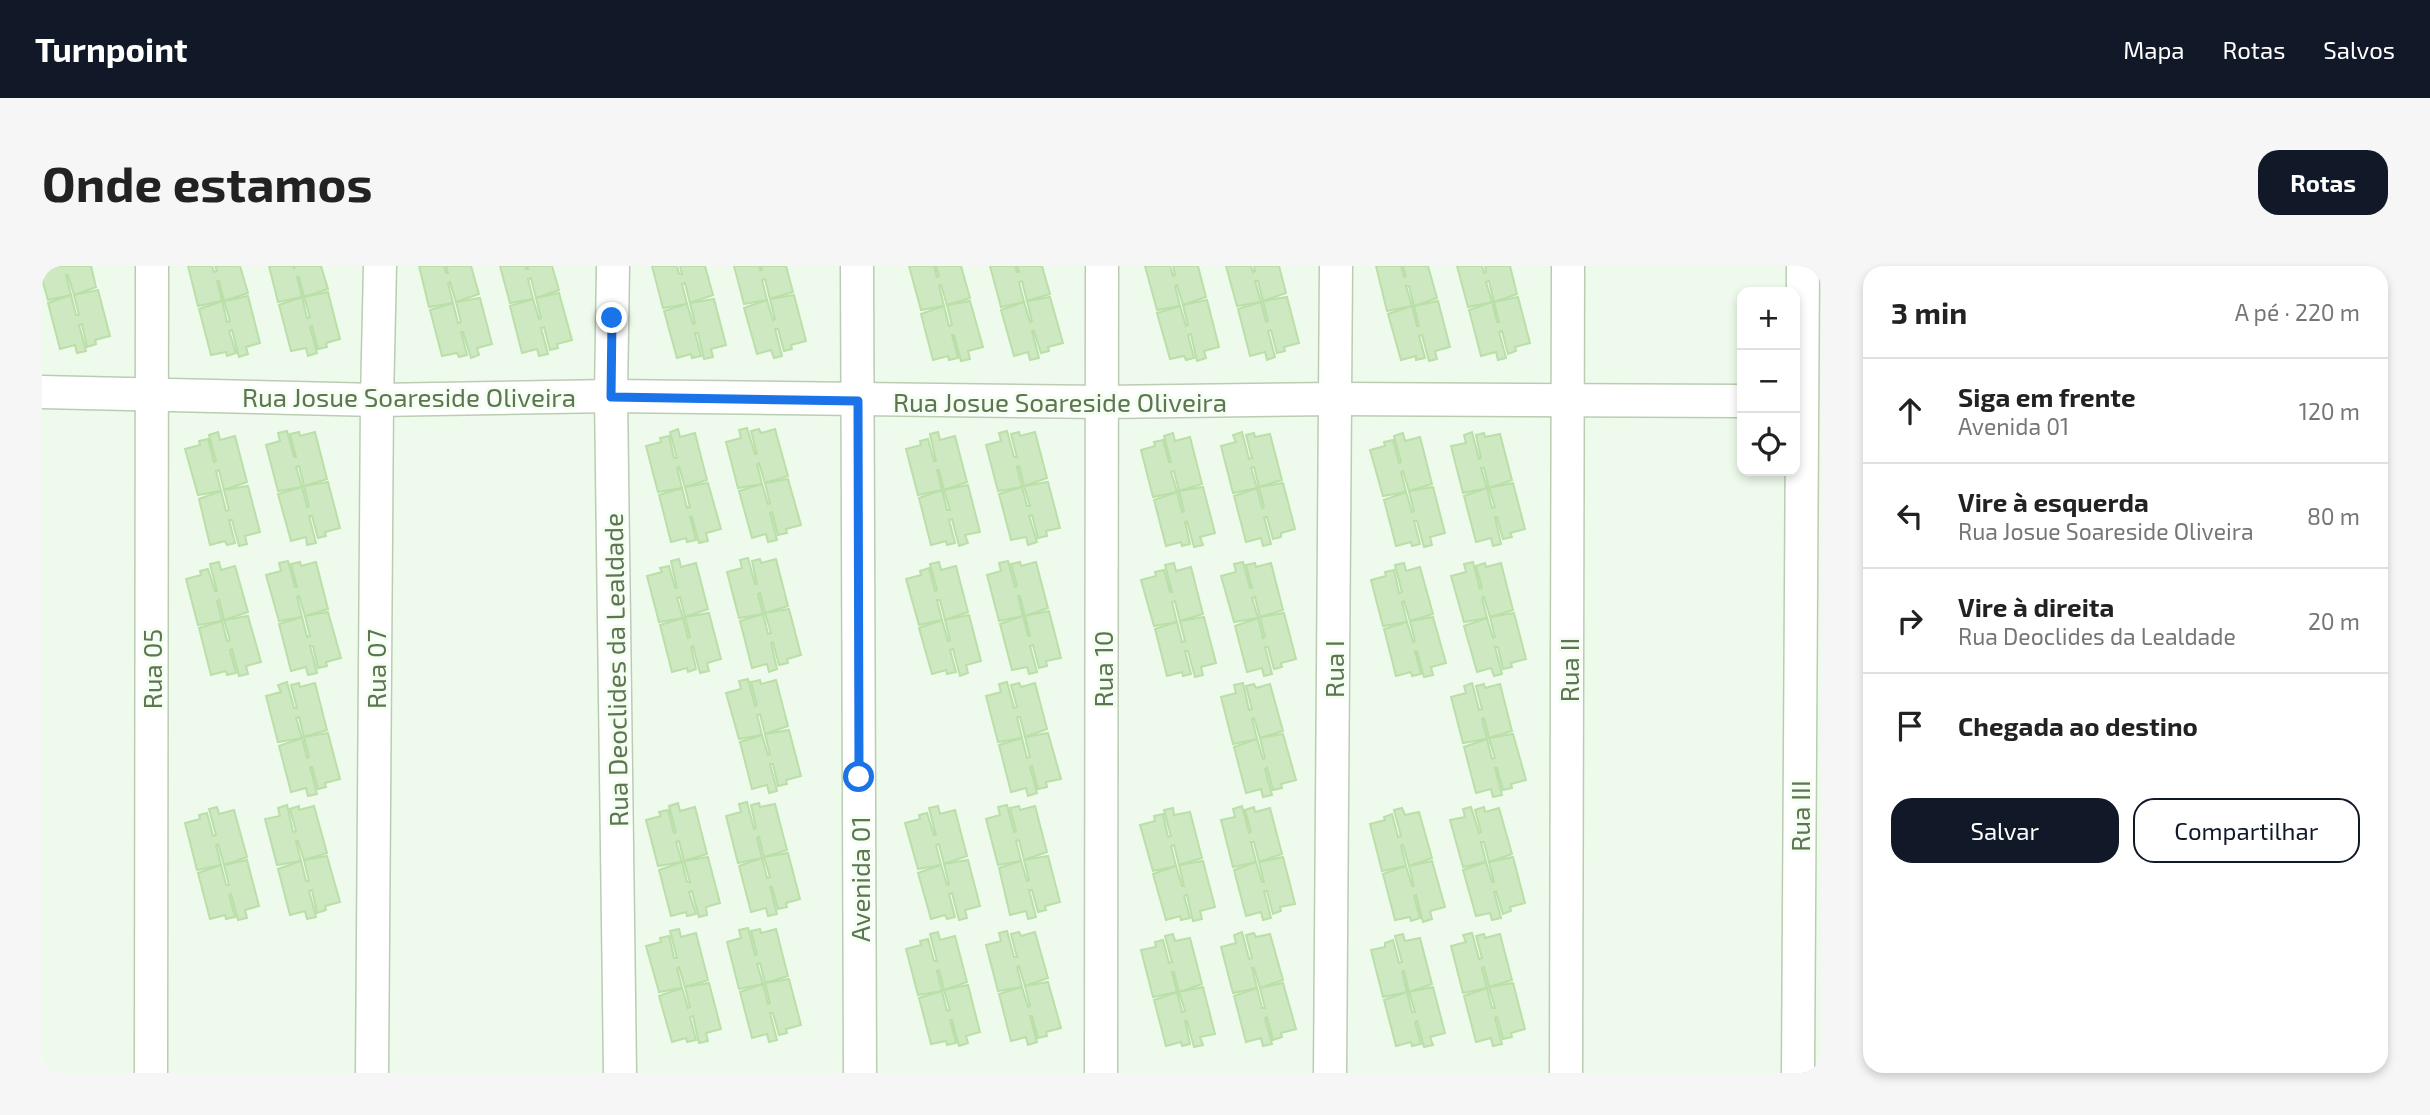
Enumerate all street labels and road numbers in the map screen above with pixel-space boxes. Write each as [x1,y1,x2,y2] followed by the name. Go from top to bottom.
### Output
[242,381,576,412] street label: Rua Josue Soareside Oliveira
[893,386,1227,417] street label: Rua Josue Soareside Oliveira
[597,513,633,827] street label: Rua Deoclides da Lealdade
[136,629,167,709] street label: Rua 05
[360,629,391,709] street label: Rua 07
[1087,631,1118,708] street label: Rua 10
[1553,638,1584,702] street label: Rua II
[1318,640,1349,698] street label: Rua I
[1784,780,1815,852] street label: Rua III
[844,816,875,942] street label: Avenida 01

